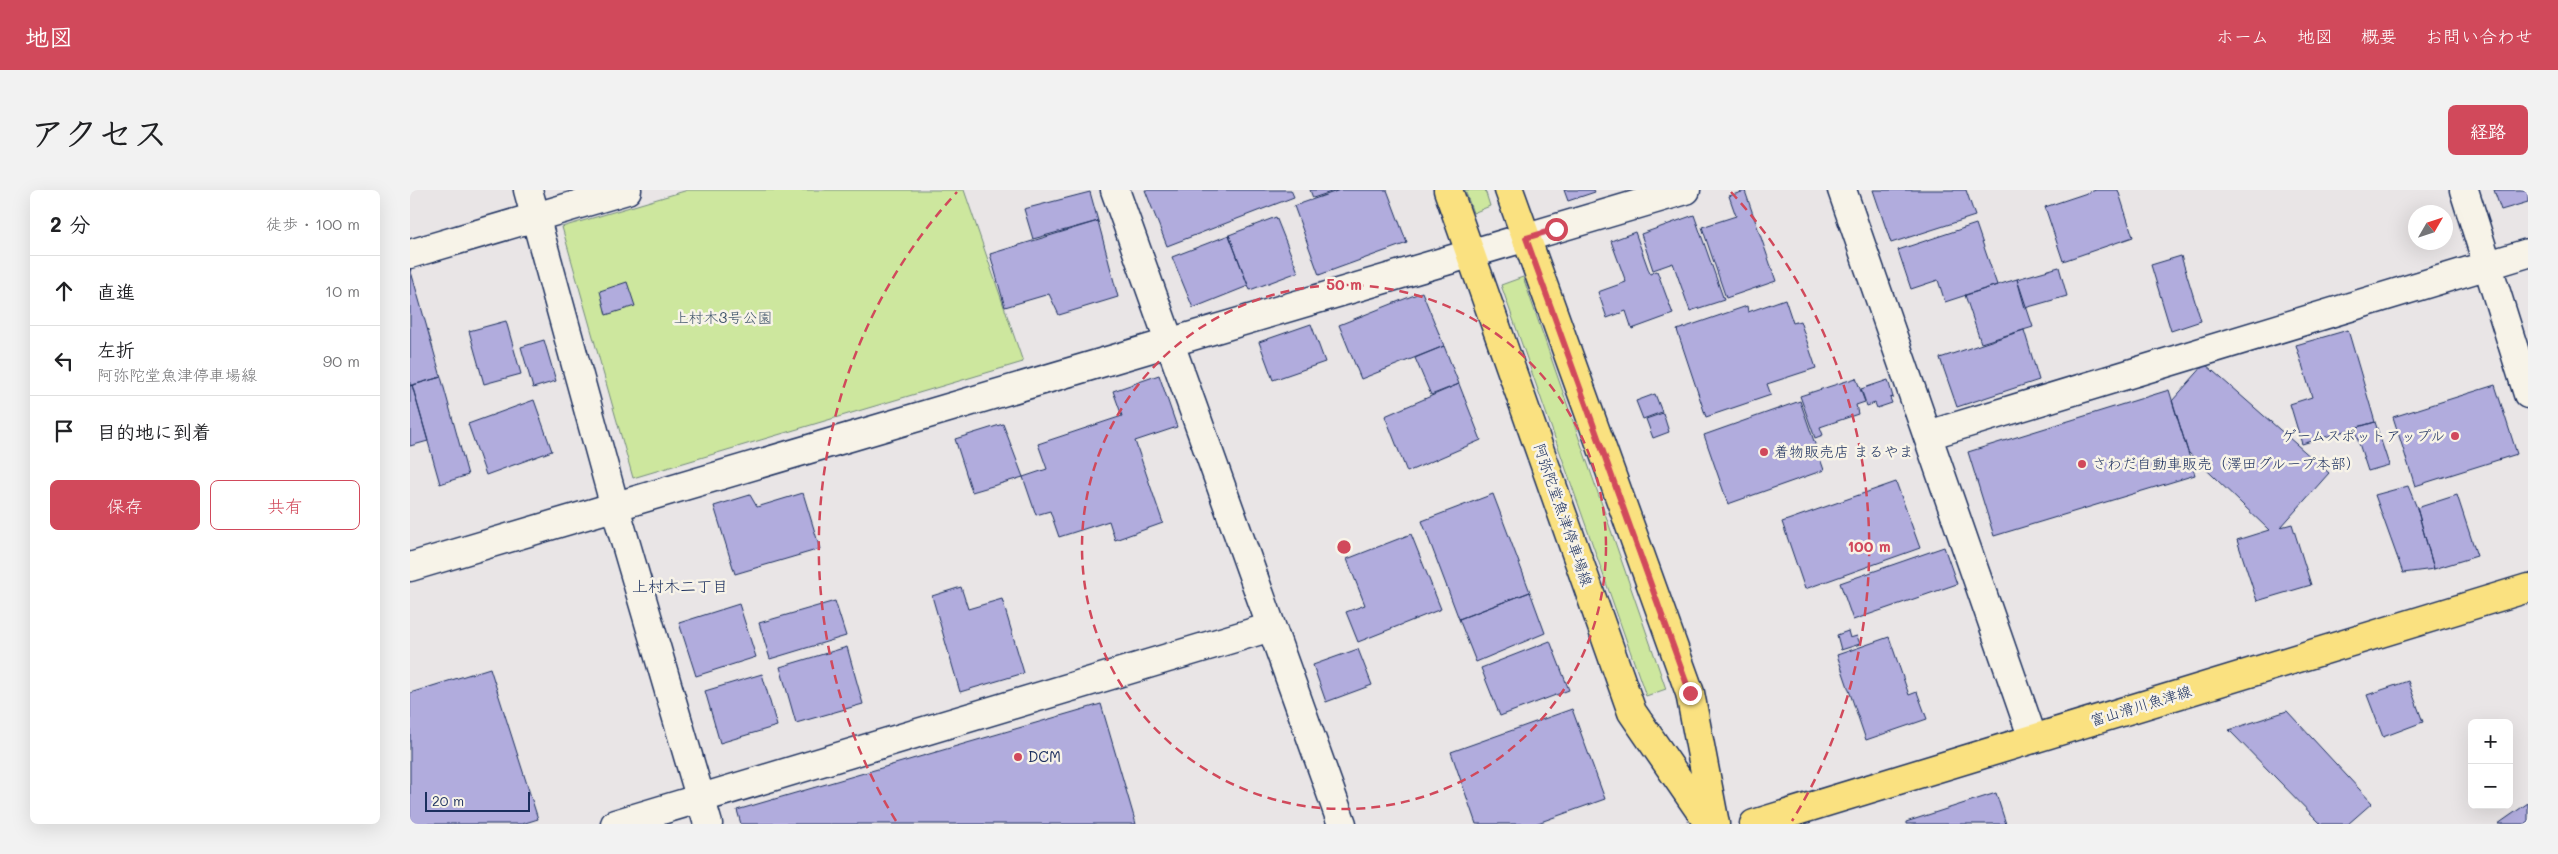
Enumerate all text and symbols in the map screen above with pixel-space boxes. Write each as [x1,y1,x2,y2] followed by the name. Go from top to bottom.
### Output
[25,21,73,52] text: 地図
[2216,24,2269,48] text: ホーム
[2297,24,2333,48] text: 地図
[2361,24,2397,48] text: 概要
[2425,24,2533,48] text: お問い合わせ
[2448,105,2528,155] button: 経路
[30,109,168,155] text: アクセス
[2408,205,2453,250] north arrow
[50,210,90,237] text: 2 分
[266,213,360,234] text: 徒歩 · 100 m
[1545,218,1568,241] route start
[1326,274,1362,294] text: 50 m
[50,277,78,305] icon: ahead
[97,279,135,304] text: 直進
[325,280,360,301] text: 10 m
[674,307,772,327] park label: 上村木3号公園
[97,337,135,362] text: 左折
[50,347,78,375] icon: left
[323,350,360,371] text: 90 m
[97,364,257,385] text: 阿弥陀堂魚津停車場線
[50,417,78,445] icon: arrive
[97,419,211,444] text: 目的地に到着
[2281,425,2445,445] place label: ゲームスポットアップル
[2449,430,2461,442] marker: ゲームスポットアップル
[1530,440,1598,589] street label: 阿弥陀堂魚津停車場線
[1774,441,1914,461] place label: 着物販売店 まるやま
[1758,446,1770,458] marker: 着物販売店 まるやま
[2092,453,2361,473] place label: さわだ自動車販売（澤田グループ本部）
[2076,458,2088,470] marker: さわだ自動車販売（澤田グループ本部）
[50,480,200,530] button: 保存
[210,480,360,530] button: 共有
[1847,536,1891,556] text: 100 m
[1335,538,1353,556] centre of rings
[632,575,728,596] district label: 上村木二丁目
[2088,680,2194,730] street label: 富山滑川魚津線
[1679,682,1702,705] route end
[2468,719,2513,809] map controls
[2468,719,2513,764] button: +
[1028,746,1061,766] place label: DCM
[1012,751,1024,763] marker: DCM
[2468,764,2513,809] button: −
[425,789,530,812] scale bar
[432,791,464,810] text: 20 m

